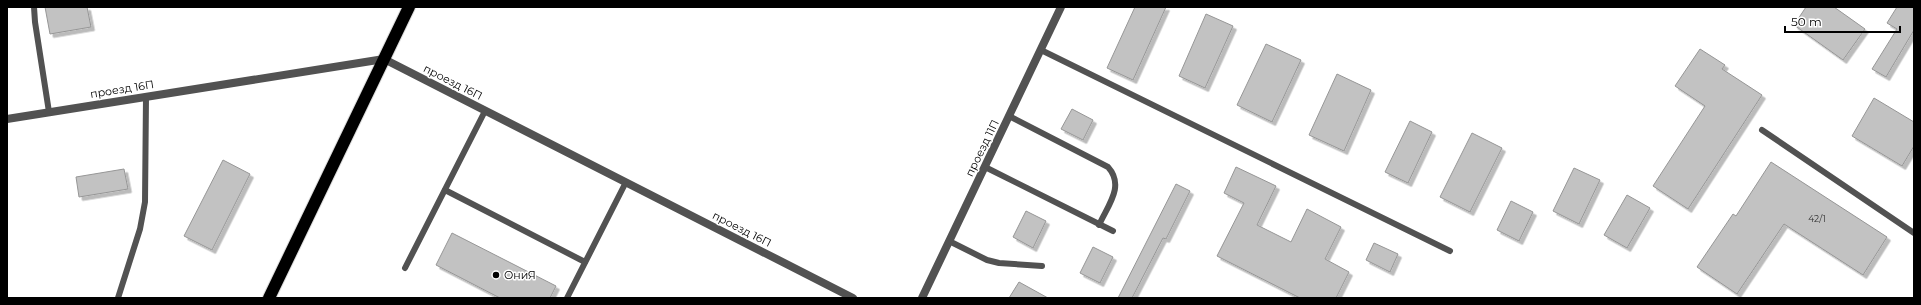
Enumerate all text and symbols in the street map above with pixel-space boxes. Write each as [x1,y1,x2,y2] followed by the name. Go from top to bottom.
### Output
[1785,8,1900,34] scale bar
[1791,14,1822,29] text: 50 m
[421,61,485,103] street label: проезд 16П
[89,77,155,101] street label: проезд 16П
[962,117,1002,179] street label: проезд 11П
[710,208,774,250] street label: проезд 16П
[1808,213,1826,224] house number: 42/1
[504,268,536,282] place label: ОниЯ
[491,270,501,280] marker: ОниЯ

